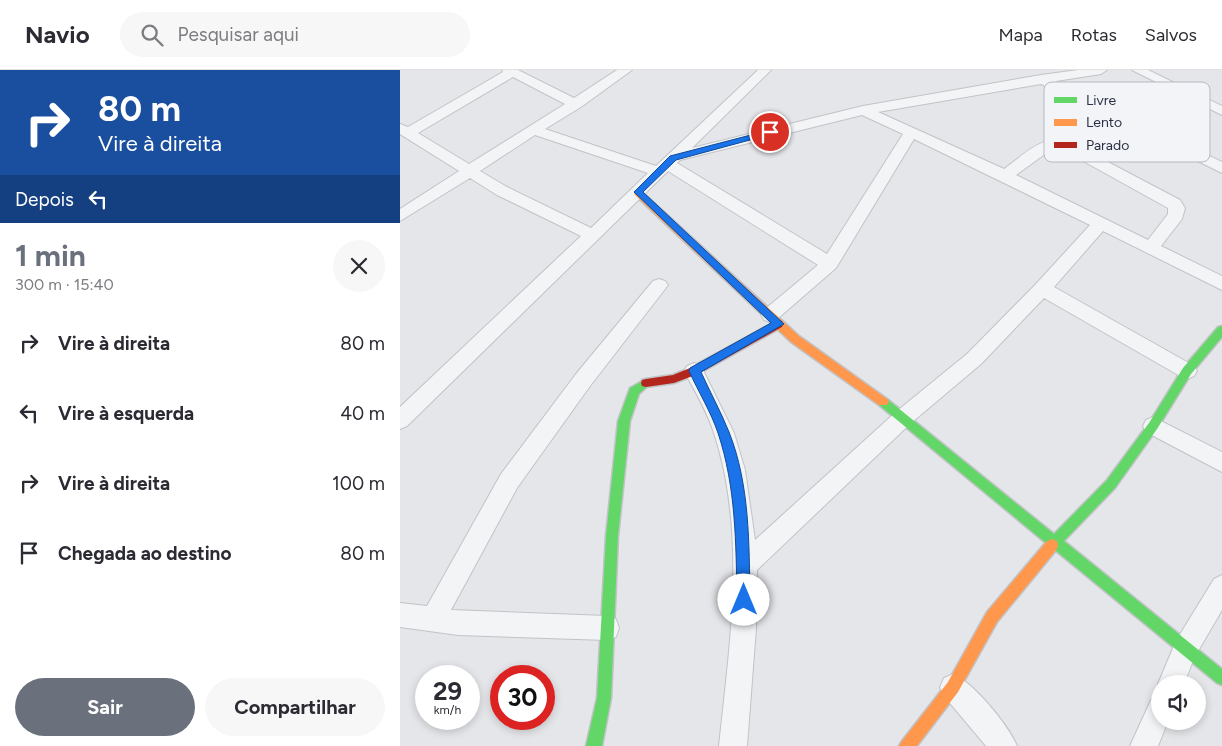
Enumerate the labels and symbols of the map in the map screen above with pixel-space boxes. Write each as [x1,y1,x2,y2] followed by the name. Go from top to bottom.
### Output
[1044,82,1210,162] legend
[1086,92,1117,109] text: Livre
[749,111,791,153] pin
[1086,114,1122,131] text: Lento
[1086,137,1129,154] text: Parado
[717,573,769,625] position arrow
[490,665,555,730] speed limit sign: 30

